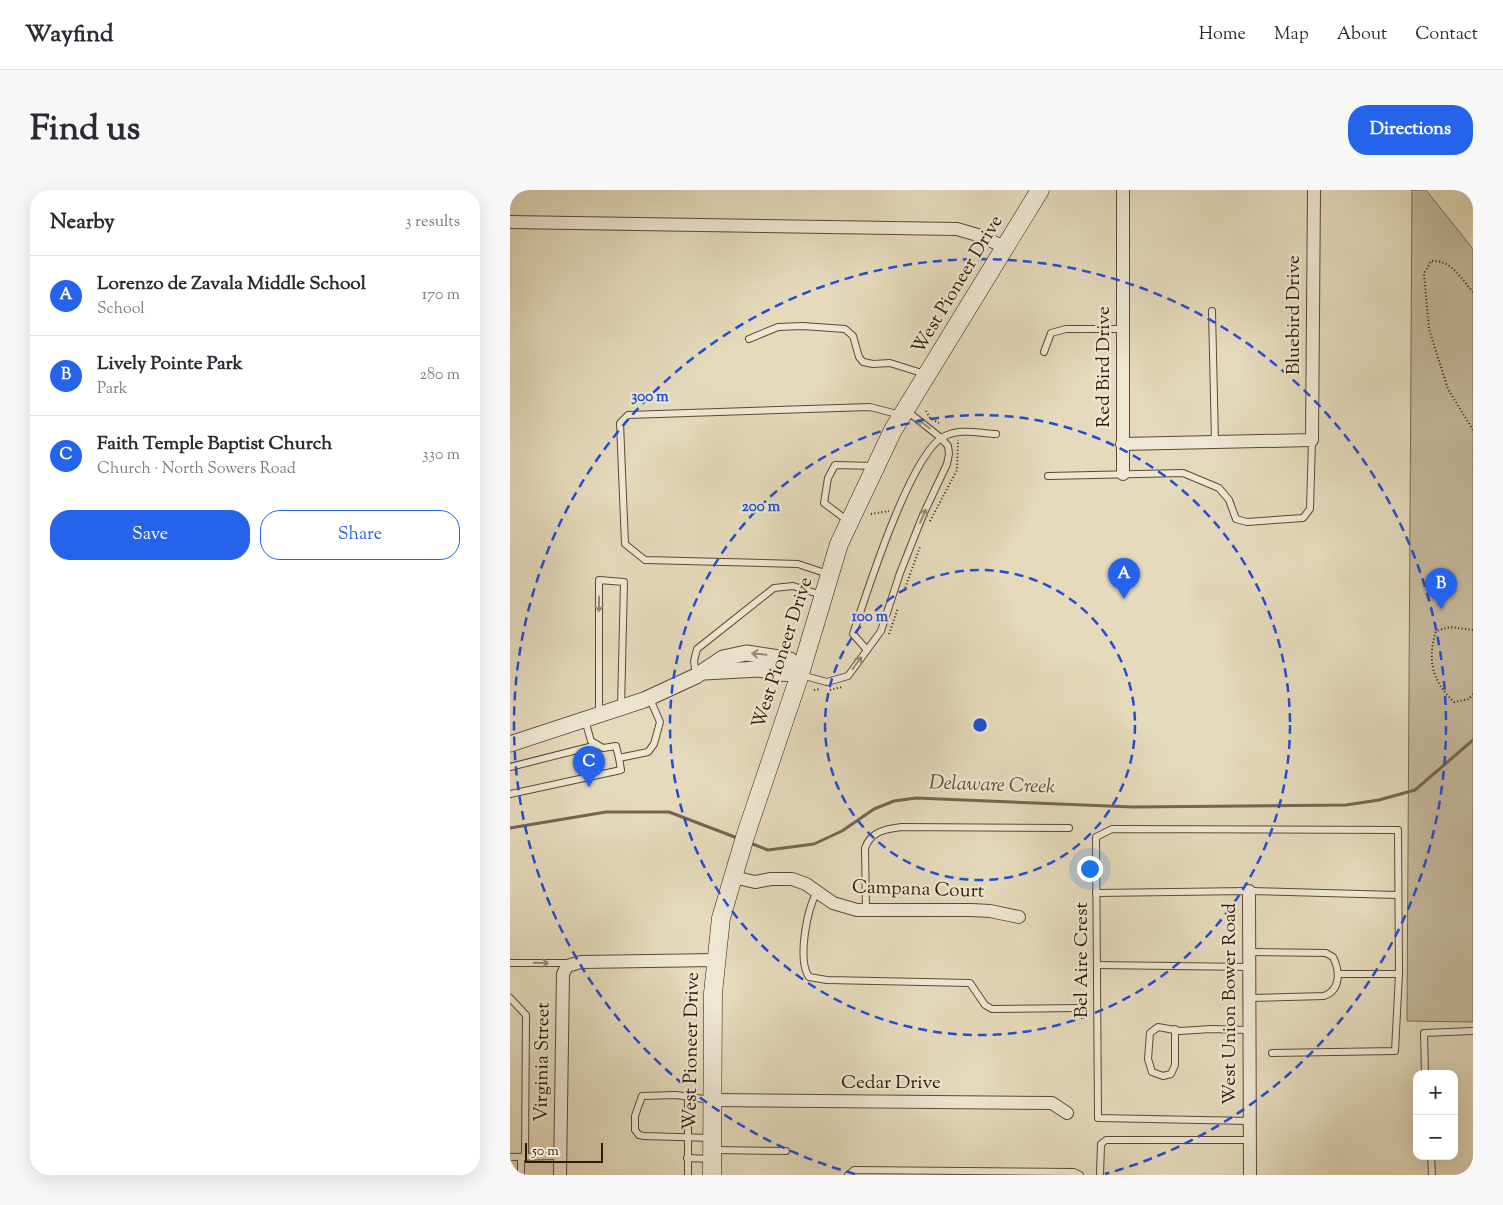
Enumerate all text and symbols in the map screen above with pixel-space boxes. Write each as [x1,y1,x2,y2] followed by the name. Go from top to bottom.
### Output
[25,18,113,52] text: Wayfind
[1199,22,1246,48] text: Home
[1274,22,1309,48] text: Map
[1337,22,1387,48] text: About
[1415,22,1478,48] text: Contact
[30,105,140,156] text: Find us
[1348,105,1473,155] button: Directions
[50,208,115,238] text: Nearby
[906,210,1010,360] street label: West Pioneer Drive
[405,211,460,234] text: 3 results
[1281,255,1308,375] street label: Bluebird Drive
[97,271,366,298] text: Lorenzo de Zavala Middle School
[60,284,73,307] text: A
[422,284,460,307] text: 170 m
[97,298,145,321] text: School
[1091,306,1118,428] street label: Red Bird Drive
[97,351,243,378] text: Lively Pointe Park
[61,364,71,387] text: B
[419,364,460,387] text: 280 m
[97,378,128,401] text: Park
[631,387,669,408] text: 300 m
[918,418,931,429] one-way arrow
[97,431,332,458] text: Faith Temple Baptist Church
[60,444,72,467] text: C
[422,444,460,467] text: 330 m
[97,458,296,481] text: Church · North Sowers Road
[742,497,781,518] text: 200 m
[918,509,928,524] one-way arrow
[50,510,250,560] button: Save
[260,510,460,560] button: Share
[1108,558,1140,599] pin: A
[1425,568,1457,609] pin: B
[746,574,820,732] street label: West Pioneer Drive
[594,596,604,612] one-way arrow
[852,607,889,628] text: 100 m
[751,650,767,659] one-way arrow
[852,657,863,670] one-way arrow
[971,716,989,734] centre of rings
[573,746,605,787] pin: C
[928,769,1056,803] water label: Delaware Creek
[1077,856,1103,882] your location
[851,874,985,906] street label: Campana Court
[1069,902,1096,1018] street label: Bel Aire Crest
[1217,903,1244,1105] street label: West Union Bower Road
[532,958,549,968] one-way arrow
[677,972,707,1130] street label: West Pioneer Drive
[528,1001,558,1122] street label: Virginia Street
[841,1070,941,1097] street label: Cedar Drive
[1413,1070,1458,1160] map controls
[1413,1070,1458,1115] button: +
[1413,1115,1458,1160] button: −
[525,1140,602,1163] scale bar
[532,1142,559,1162] text: 50 m

